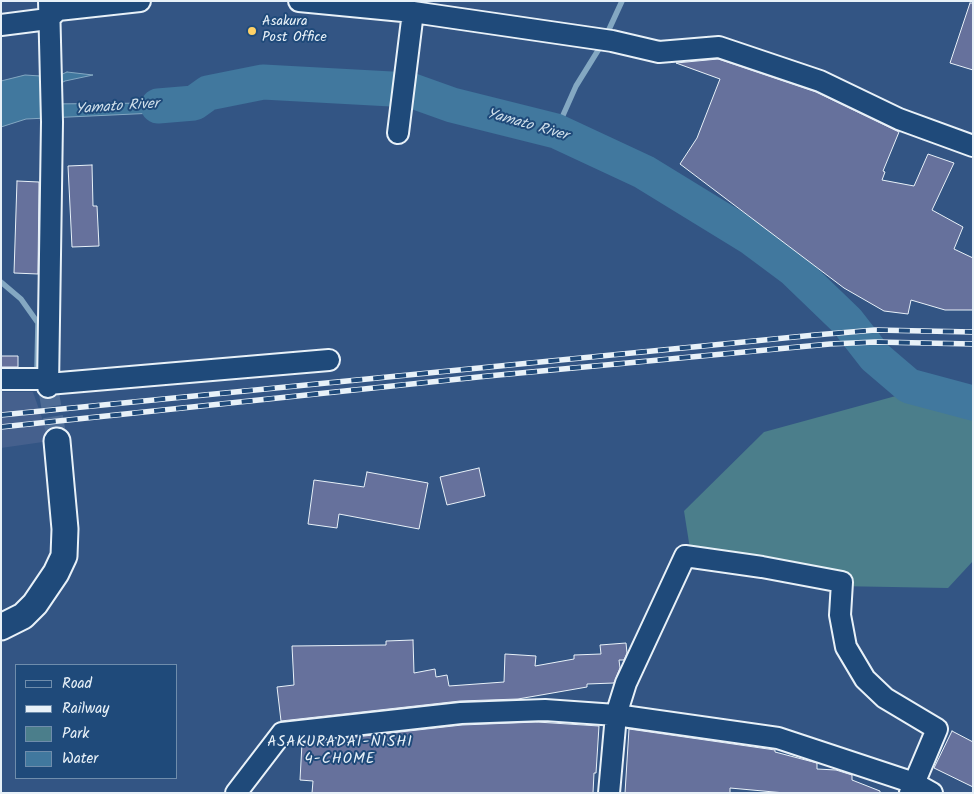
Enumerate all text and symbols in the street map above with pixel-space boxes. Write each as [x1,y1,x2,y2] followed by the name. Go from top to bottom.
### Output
[262,15,327,48] place label: Asakura Post Office
[246,25,258,37] marker: Asakura Post Office
[75,96,159,120] water label: Yamato River
[484,106,570,146] water label: Yamato River
[15,664,178,779] legend
[62,672,92,696] text: Road
[62,697,109,721] text: Railway
[62,722,89,746] text: Park
[265,734,415,769] district label: ASAKURADAI-NISHI 4-CHOME
[62,747,98,771] text: Water

